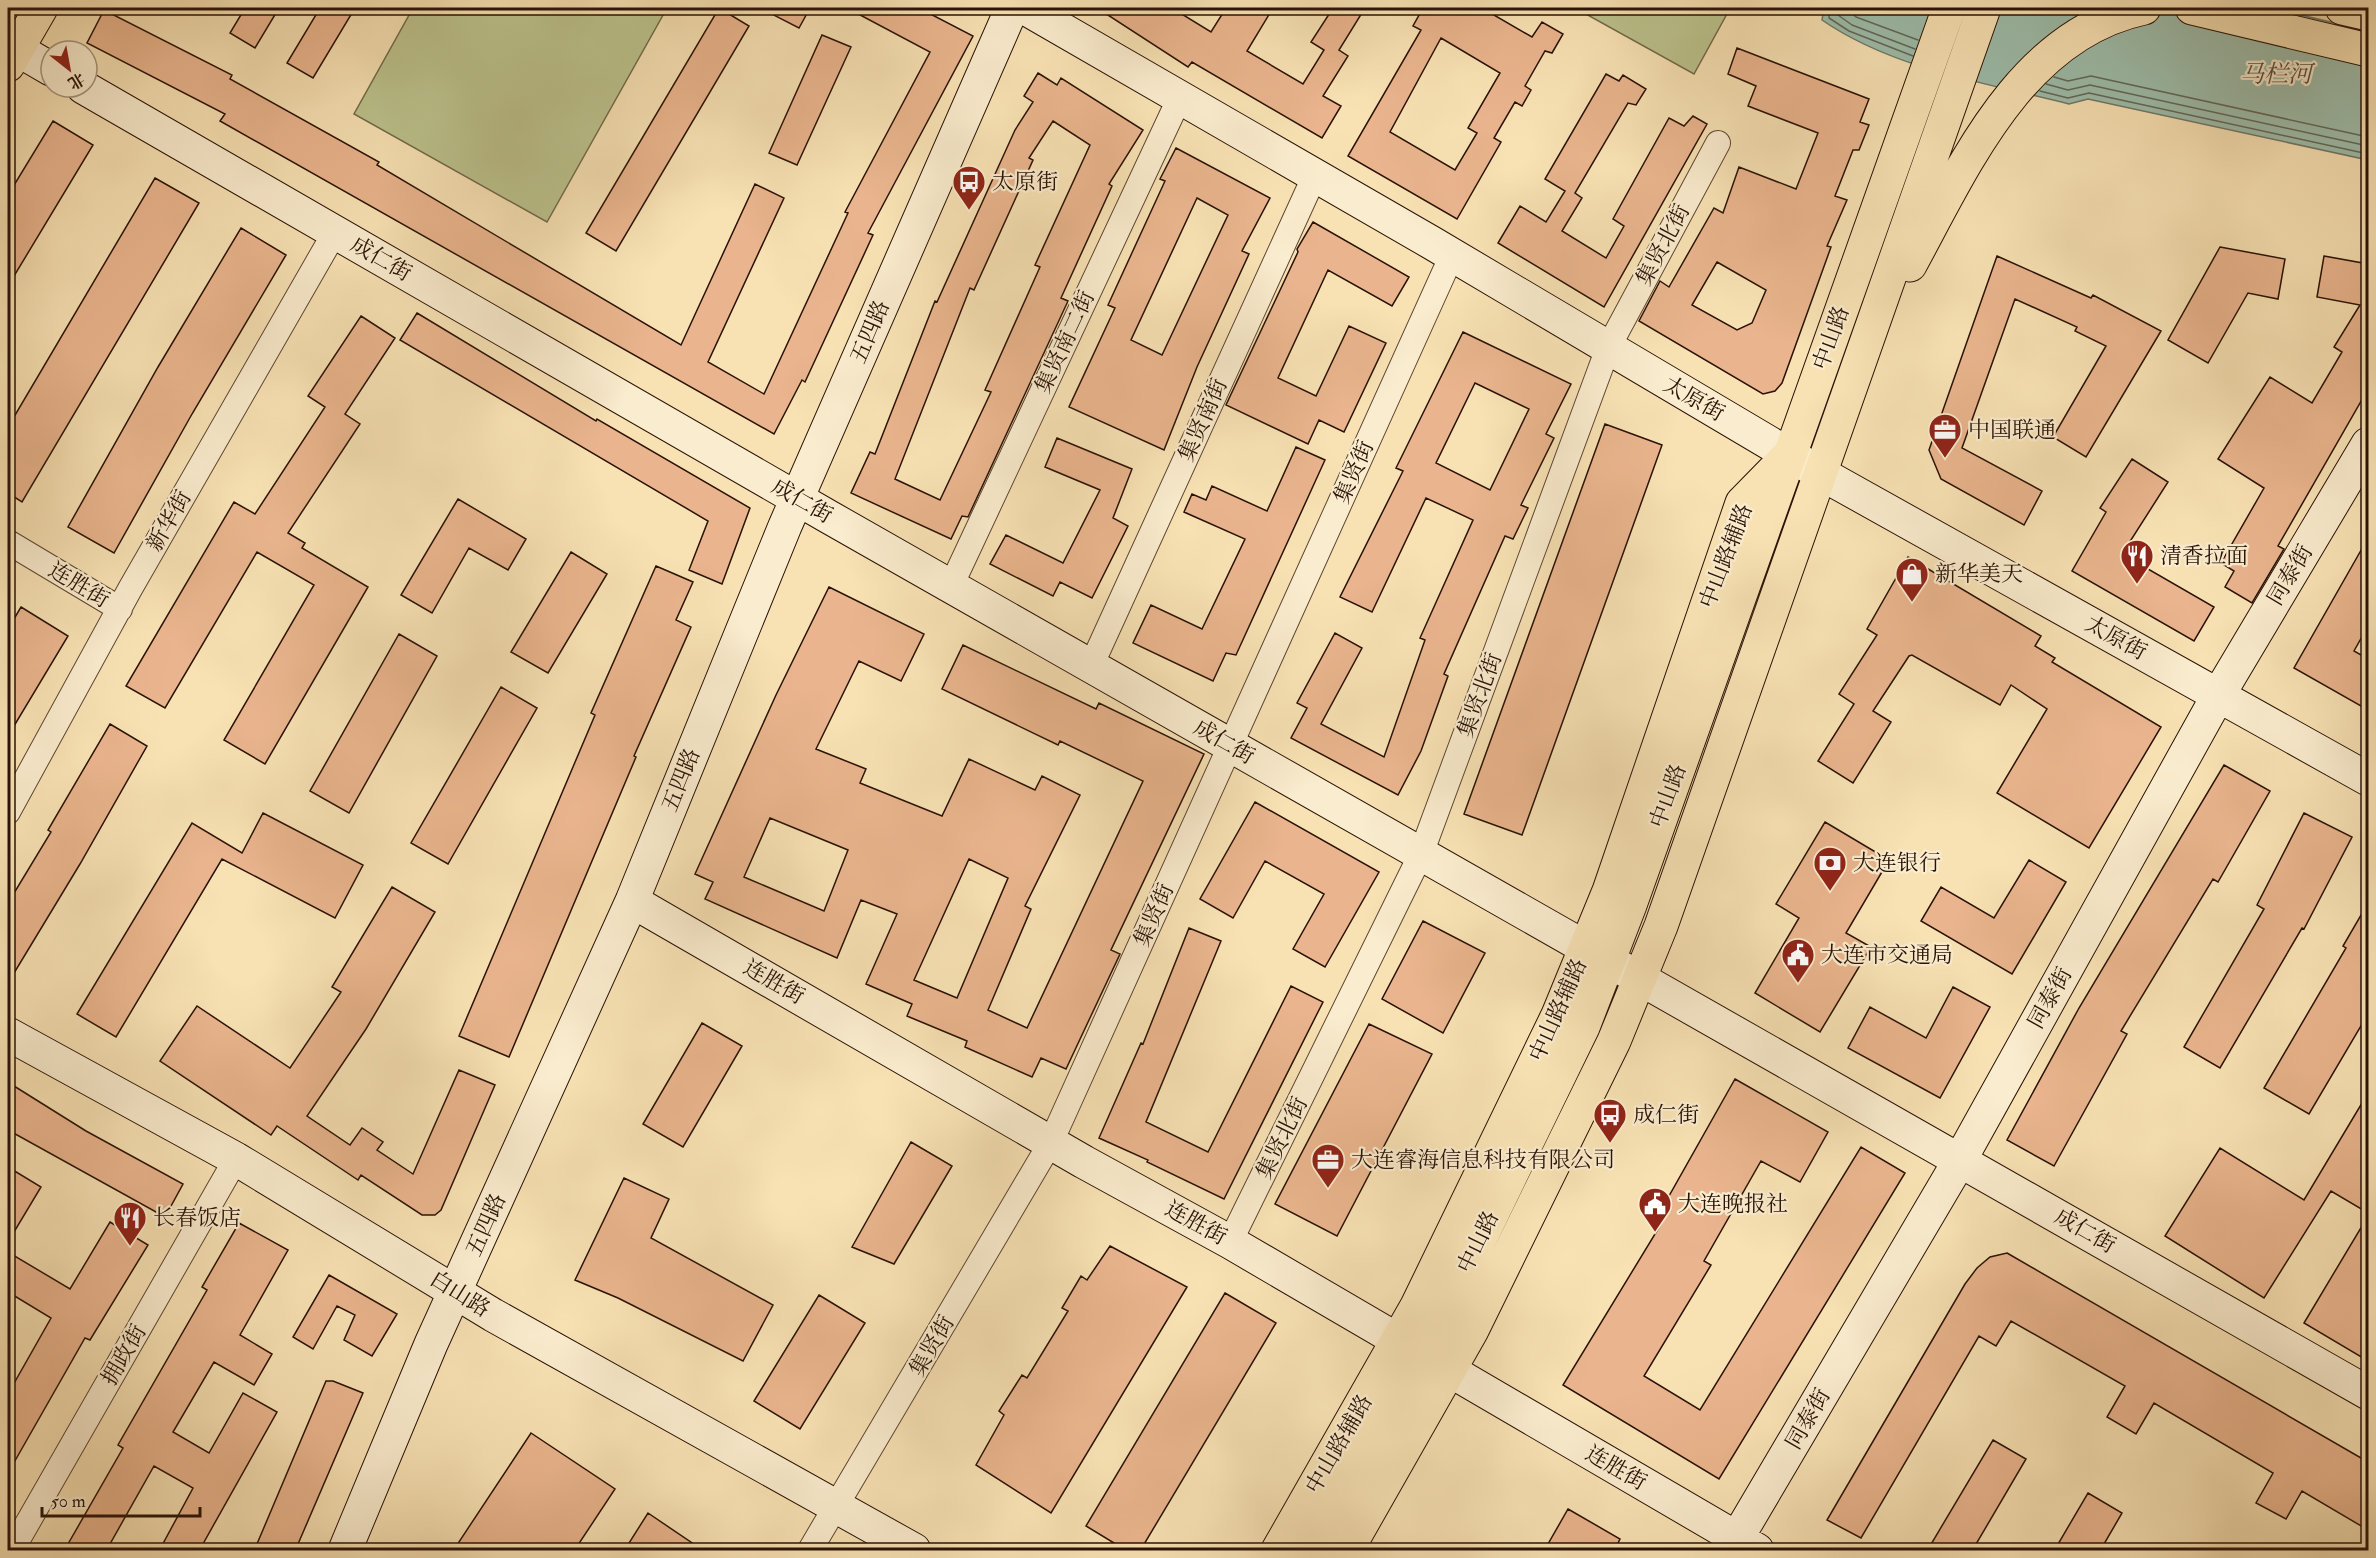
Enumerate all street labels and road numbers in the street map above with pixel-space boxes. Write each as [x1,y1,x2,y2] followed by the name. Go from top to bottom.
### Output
[1630,200,1696,290] street label: 集贤北街
[345,230,417,288] street label: 成仁街
[1029,286,1101,398] street label: 集贤南二街
[844,296,896,368] street label: 五四路
[1807,302,1855,374] street label: 中山路
[1658,370,1730,428] street label: 太原街
[1172,374,1234,466] street label: 集贤南街
[1328,436,1380,508] street label: 集贤街
[766,472,838,530] street label: 成仁街
[140,485,198,557] street label: 新华街
[1693,500,1759,612] street label: 中山路辅路
[2261,539,2319,611] street label: 同泰街
[43,556,115,614] street label: 连胜街
[2080,610,2152,666] street label: 太原街
[1452,649,1508,741] street label: 集贤北街
[1188,713,1260,771] street label: 成仁街
[656,744,706,816] street label: 五四路
[1644,760,1692,832] street label: 中山路
[1128,879,1180,951] street label: 集贤街
[738,953,810,1011] street label: 连胜街
[1523,954,1593,1066] street label: 中山路辅路
[2022,962,2078,1034] street label: 同泰街
[1250,1092,1314,1184] street label: 集贤北街
[460,1189,512,1261] street label: 五四路
[1160,1195,1232,1251] street label: 连胜街
[2049,1202,2121,1260] street label: 成仁街
[1451,1206,1505,1278] street label: 中山路
[425,1265,495,1323] street label: 白山路
[903,1310,961,1382] street label: 集贤街
[95,1319,153,1391] street label: 拥政街
[1779,1383,1837,1455] street label: 同泰街
[1299,1389,1379,1499] street label: 中山路辅路
[1580,1439,1652,1497] street label: 连胜街

